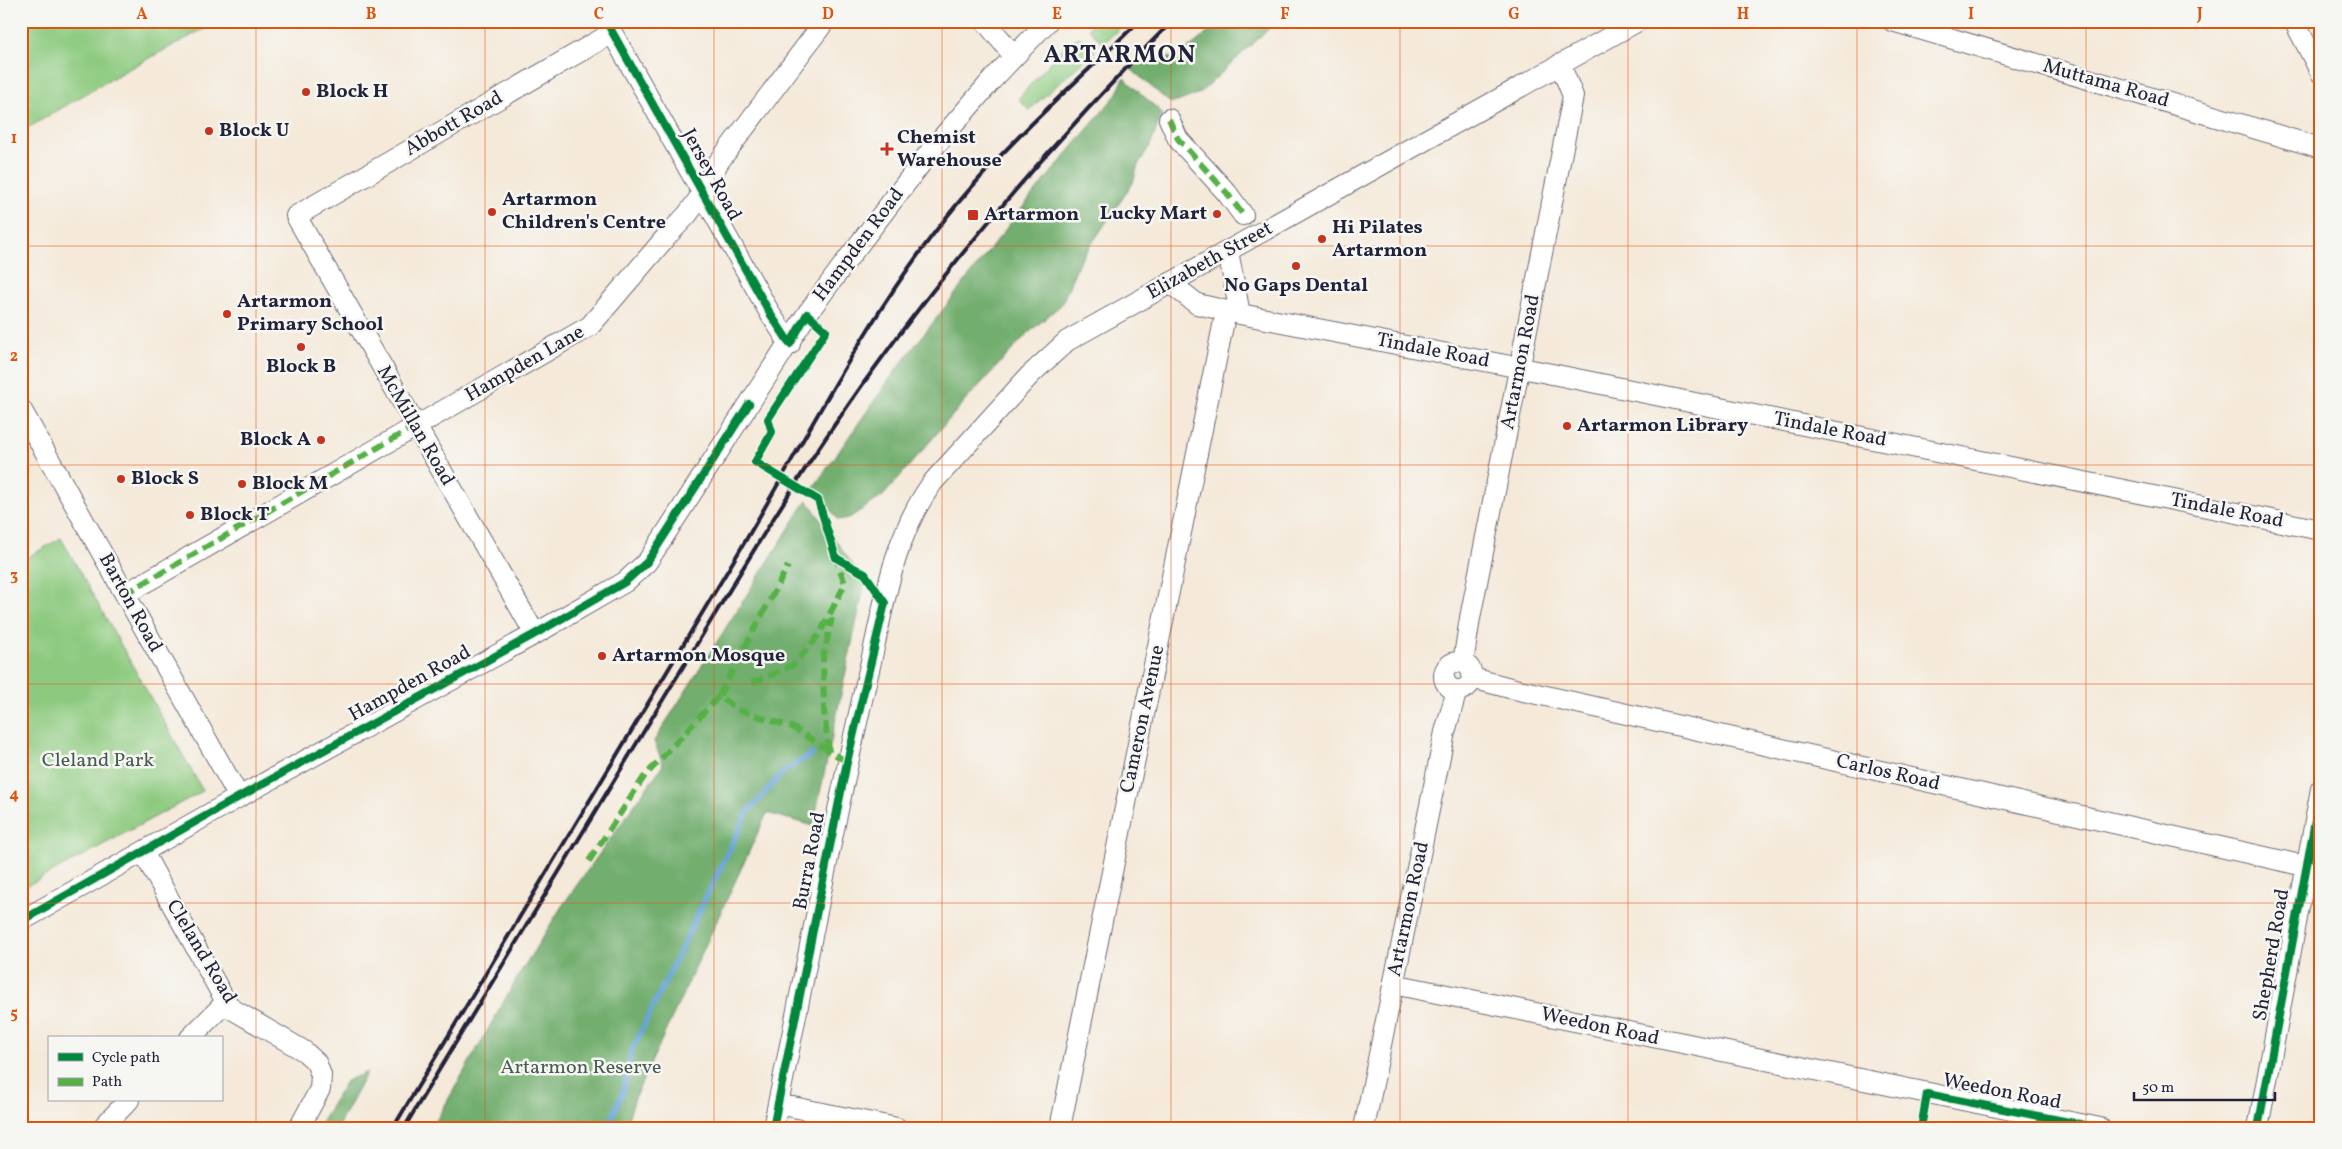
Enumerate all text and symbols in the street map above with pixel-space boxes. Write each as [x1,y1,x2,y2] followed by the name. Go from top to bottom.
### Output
[136,4,148,26] text: A
[366,4,377,26] text: B
[594,4,604,26] text: C
[822,4,834,26] text: D
[1052,4,1062,26] text: E
[1280,4,1290,26] text: F
[1508,4,1520,26] text: G
[1737,4,1749,26] text: H
[1968,4,1974,26] text: I
[2196,4,2203,26] text: J
[1044,38,1196,73] district label: ARTARMON
[2040,53,2172,115] street label: Muttama Road
[316,78,388,106] place label: Block H
[400,85,508,163] street label: Abbott Road
[300,86,312,98] marker: Block H
[219,117,290,145] place label: Block U
[674,124,748,226] street label: Jersey Road
[897,124,1002,175] place label: Chemist Warehouse
[203,125,215,137] marker: Block U
[11,128,17,150] text: 1
[881,143,893,155] marker: Chemist Warehouse
[807,182,911,308] street label: Hampden Road
[502,186,666,237] place label: Artarmon Children's Centre
[1100,200,1207,228] place label: Lucky Mart
[984,201,1079,229] place label: Artarmon
[486,206,498,218] marker: Artarmon Children's Centre
[966,208,980,222] marker: Artarmon
[1211,208,1223,220] marker: Lucky Mart
[1332,214,1427,265] place label: Hi Pilates Artarmon
[1142,215,1278,307] street label: Elizabeth Street
[1316,233,1328,245] marker: Hi Pilates Artarmon
[1290,260,1302,272] marker: No Gaps Dental
[1224,272,1368,300] place label: No Gaps Dental
[237,288,384,339] place label: Artarmon Primary School
[1494,292,1548,432] street label: Artarmon Road
[221,308,233,320] marker: Artarmon Primary School
[460,319,590,409] street label: Hampden Lane
[1374,326,1492,376] street label: Tindale Road
[295,341,307,353] marker: Block B
[10,346,18,368] text: 2
[266,353,336,381] place label: Block B
[369,361,461,491] street label: McMillan Road
[1771,405,1889,455] street label: Tindale Road
[1577,412,1748,440] place label: Artarmon Library
[1561,420,1573,432] marker: Artarmon Library
[240,426,311,454] place label: Block A
[315,434,327,446] marker: Block A
[131,465,199,493] place label: Block S
[252,470,328,498] place label: Block M
[115,473,127,485] marker: Block S
[236,478,248,490] marker: Block M
[2168,486,2286,536] street label: Tindale Road
[200,501,270,529] place label: Block T
[184,509,196,521] marker: Block T
[91,548,169,658] street label: Barton Road
[10,565,18,587] text: 3
[344,639,476,729] street label: Hampden Road
[612,642,785,670] place label: Artarmon Mosque
[1114,642,1172,796] street label: Cameron Avenue
[596,650,608,662] marker: Artarmon Mosque
[42,747,154,775] park label: Cleland Park
[1833,747,1943,799] street label: Carlos Road
[9,784,19,806] text: 4
[787,809,833,913] street label: Burra Road
[1381,839,1437,979] street label: Artarmon Road
[2247,887,2297,1023] street label: Shepherd Road
[159,895,243,1009] street label: Cleland Road
[1538,1001,1662,1053] street label: Weedon Road
[10,1003,18,1025] text: 5
[48,1036,222,1102] legend
[92,1048,160,1069] text: Cycle path
[500,1054,662,1082] park label: Artarmon Reserve
[1940,1067,2064,1117] street label: Weedon Road
[2134,1069,2276,1101] scale bar
[92,1072,122,1093] text: Path
[2142,1078,2174,1099] text: 50 m

